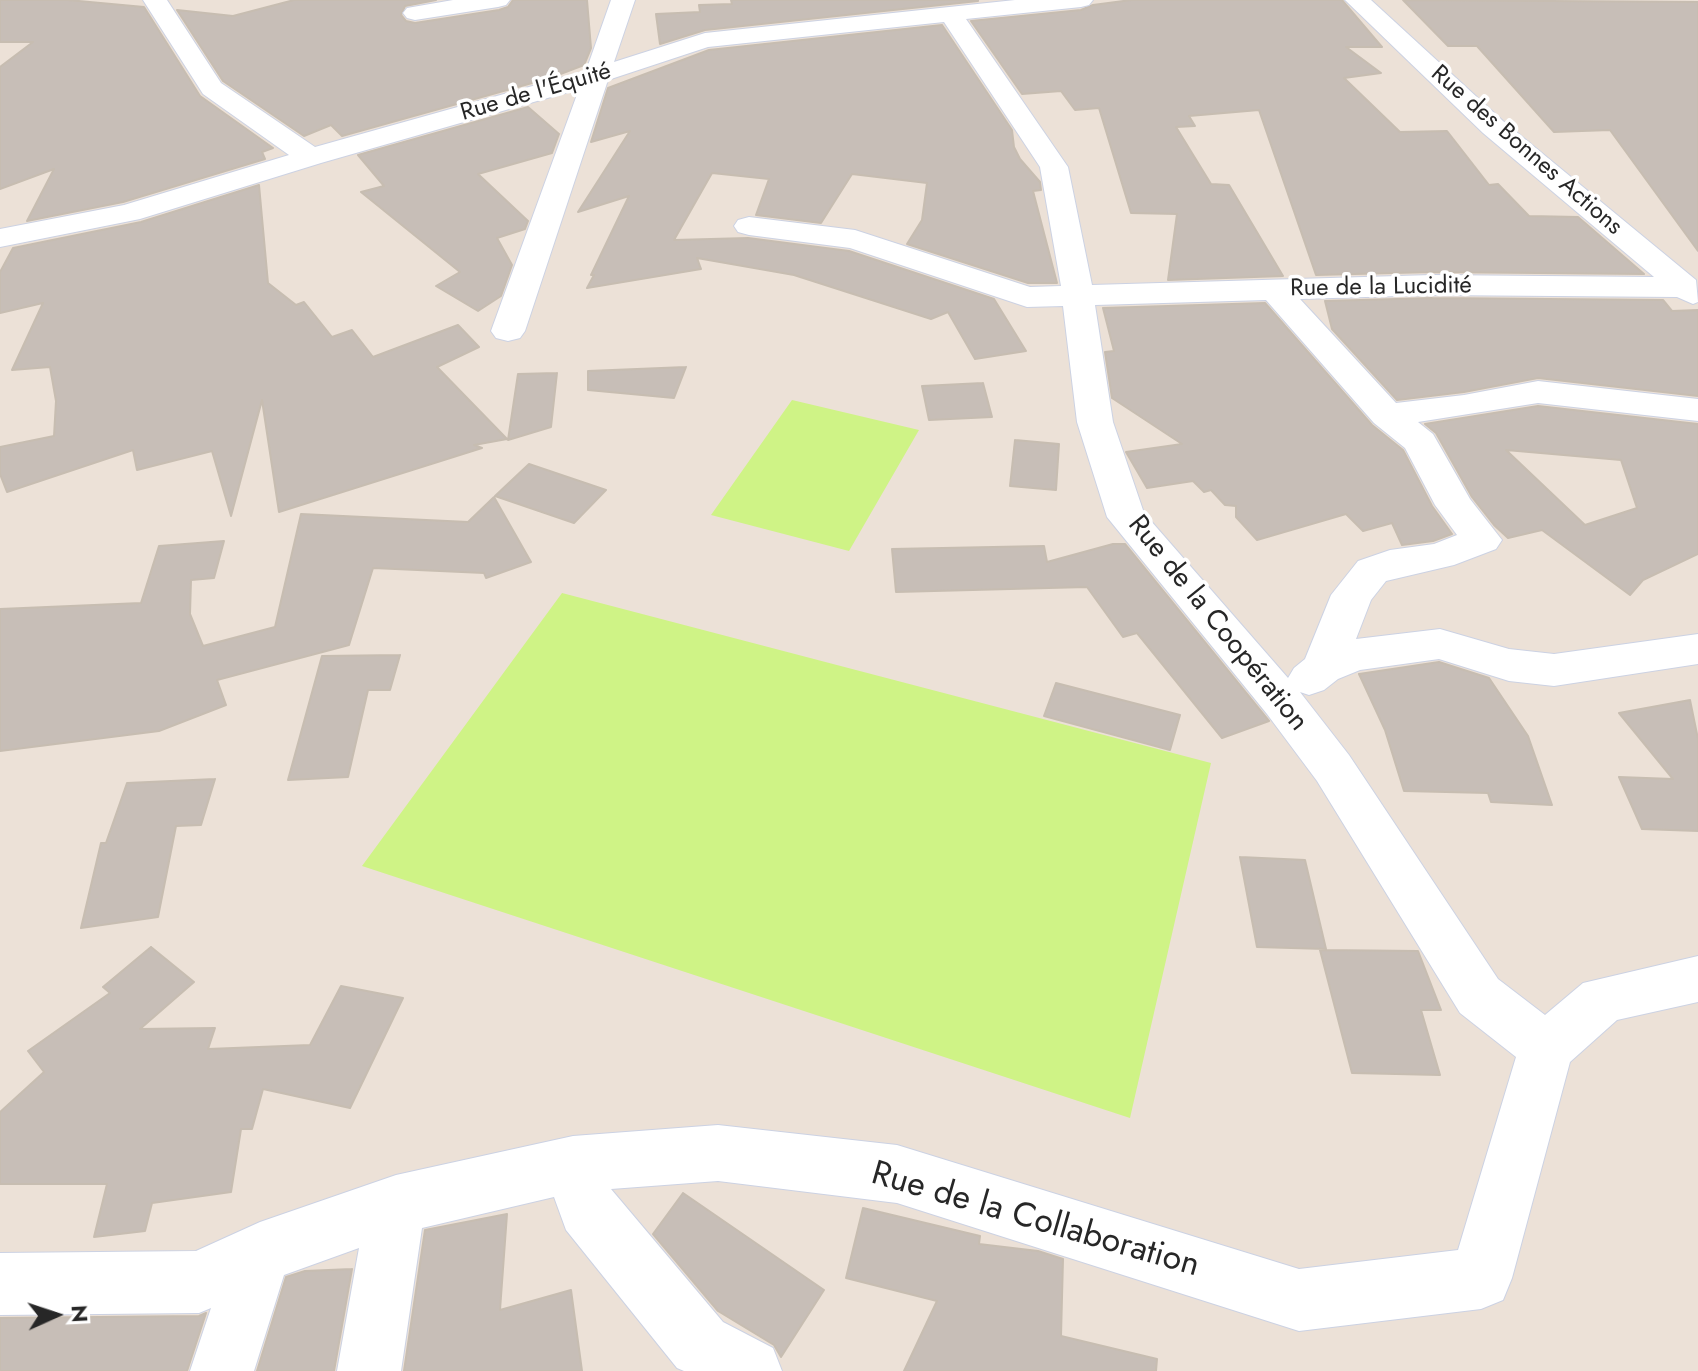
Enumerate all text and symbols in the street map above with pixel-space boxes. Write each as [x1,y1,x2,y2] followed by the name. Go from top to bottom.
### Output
[458,58,614,128] street label: Rue de l'Équité
[1424,60,1628,242] street label: Rue des Bonnes Actions
[1290,272,1472,304] street label: Rue de la Lucidité
[1120,509,1314,739] street label: Rue de la Coopération
[866,1155,1204,1287] street label: Rue de la Collaboration
[16,1275,96,1355] north arrow
[64,1304,96,1323] text: N

